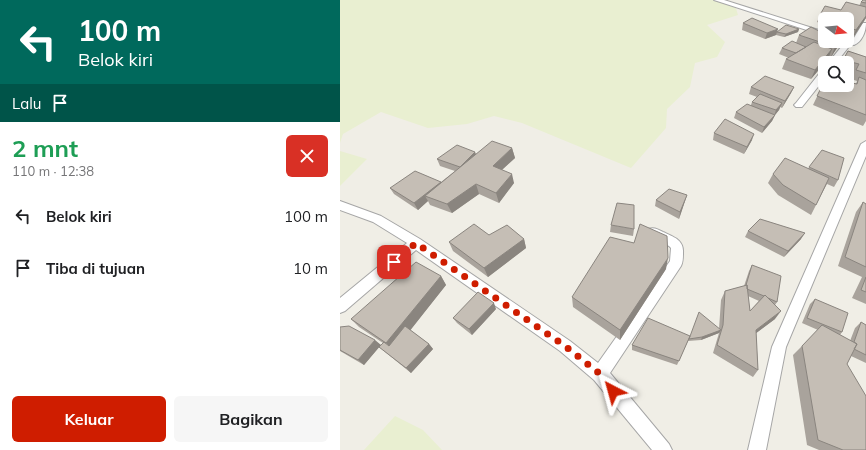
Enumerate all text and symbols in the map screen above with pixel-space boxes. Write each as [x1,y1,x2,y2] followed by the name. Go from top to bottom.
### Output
[818,12,854,48] north arrow
[818,12,854,92] map controls
[78,13,161,48] text: 100 m
[12,16,64,68] icon: left
[78,48,153,71] text: Belok kiri
[818,56,854,92] button: search
[49,92,71,114] icon: arrive
[12,94,41,113] text: Lalu
[12,133,78,163] text: 2 mnt
[286,135,328,177] button: close
[12,163,94,179] text: 110 m · 12:38
[12,205,34,227] icon: left
[46,207,112,226] text: Belok kiri
[284,207,328,226] text: 100 m
[377,245,411,279] pin
[383,251,405,273] icon: arrive
[12,257,34,279] icon: arrive
[46,259,145,278] text: Tiba di tujuan
[293,259,328,278] text: 10 m
[592,370,634,412] position arrow
[12,396,166,442] button: Keluar
[174,396,328,442] button: Bagikan

